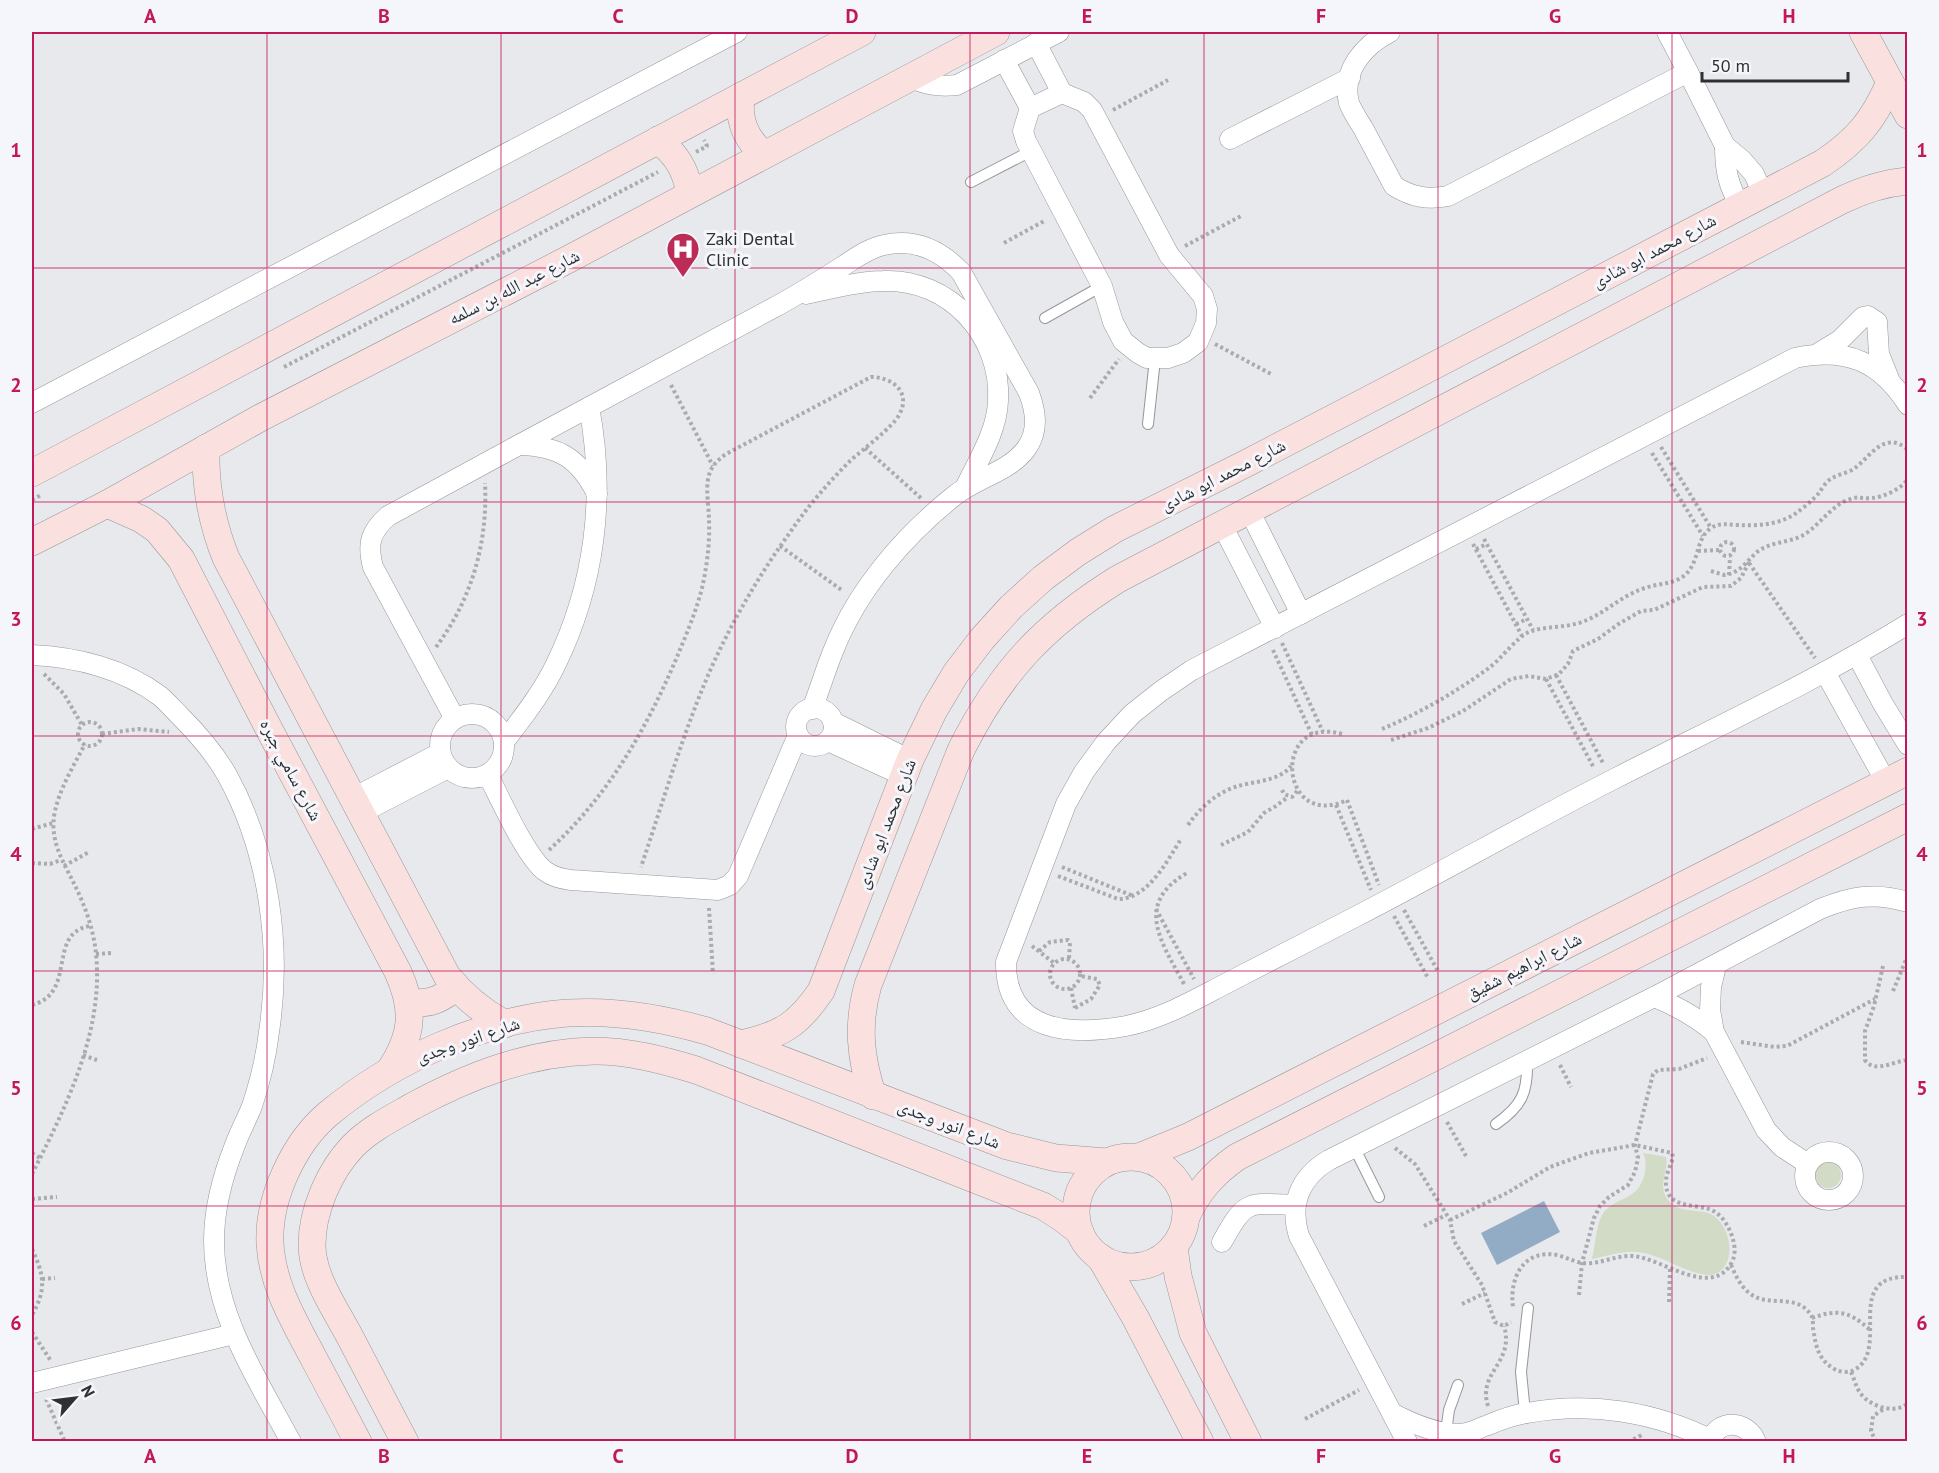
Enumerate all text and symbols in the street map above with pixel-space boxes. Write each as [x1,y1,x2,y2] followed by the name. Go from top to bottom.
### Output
[144,3,157,29] text: A
[378,3,390,29] text: B
[612,3,624,29] text: C
[846,3,859,29] text: D
[1082,3,1092,29] text: E
[1316,3,1326,29] text: F
[1549,3,1561,29] text: G
[1782,3,1796,29] text: H
[1702,45,1848,83] scale bar
[1711,54,1750,77] text: 50 m
[10,137,22,163] text: 1
[1916,137,1928,163] text: 1
[1588,208,1720,293] street label: شارع محمد ابو شادى
[706,227,794,271] place label: Zaki Dental Clinic
[665,231,701,278] hospital icon: Zaki Dental Clinic
[444,244,583,330] street label: شارع عبد الله بن سلمه
[10,372,22,398] text: 2
[1916,372,1928,398] text: 2
[1156,433,1289,516] street label: شارع محمد ابو شادى
[10,606,22,632] text: 3
[1916,606,1928,632] text: 3
[252,715,328,826] street label: شارع سامي جبره
[850,756,921,892] street label: شارع محمد ابو شادى
[10,841,22,867] text: 4
[1916,841,1928,867] text: 4
[1462,927,1586,1005] street label: شارع ابراهيم شفيق
[413,1011,523,1068] street label: شارع انور وجدى
[10,1075,22,1101] text: 5
[1916,1075,1928,1101] text: 5
[895,1093,1004,1154] street label: شارع انور وجدى
[10,1310,22,1336] text: 6
[1916,1310,1928,1336] text: 6
[45,1368,105,1428] north arrow
[77,1382,100,1400] text: N
[144,1443,157,1469] text: A
[378,1443,390,1469] text: B
[612,1443,624,1469] text: C
[846,1443,859,1469] text: D
[1082,1443,1092,1469] text: E
[1316,1443,1326,1469] text: F
[1549,1443,1561,1469] text: G
[1782,1443,1796,1469] text: H

